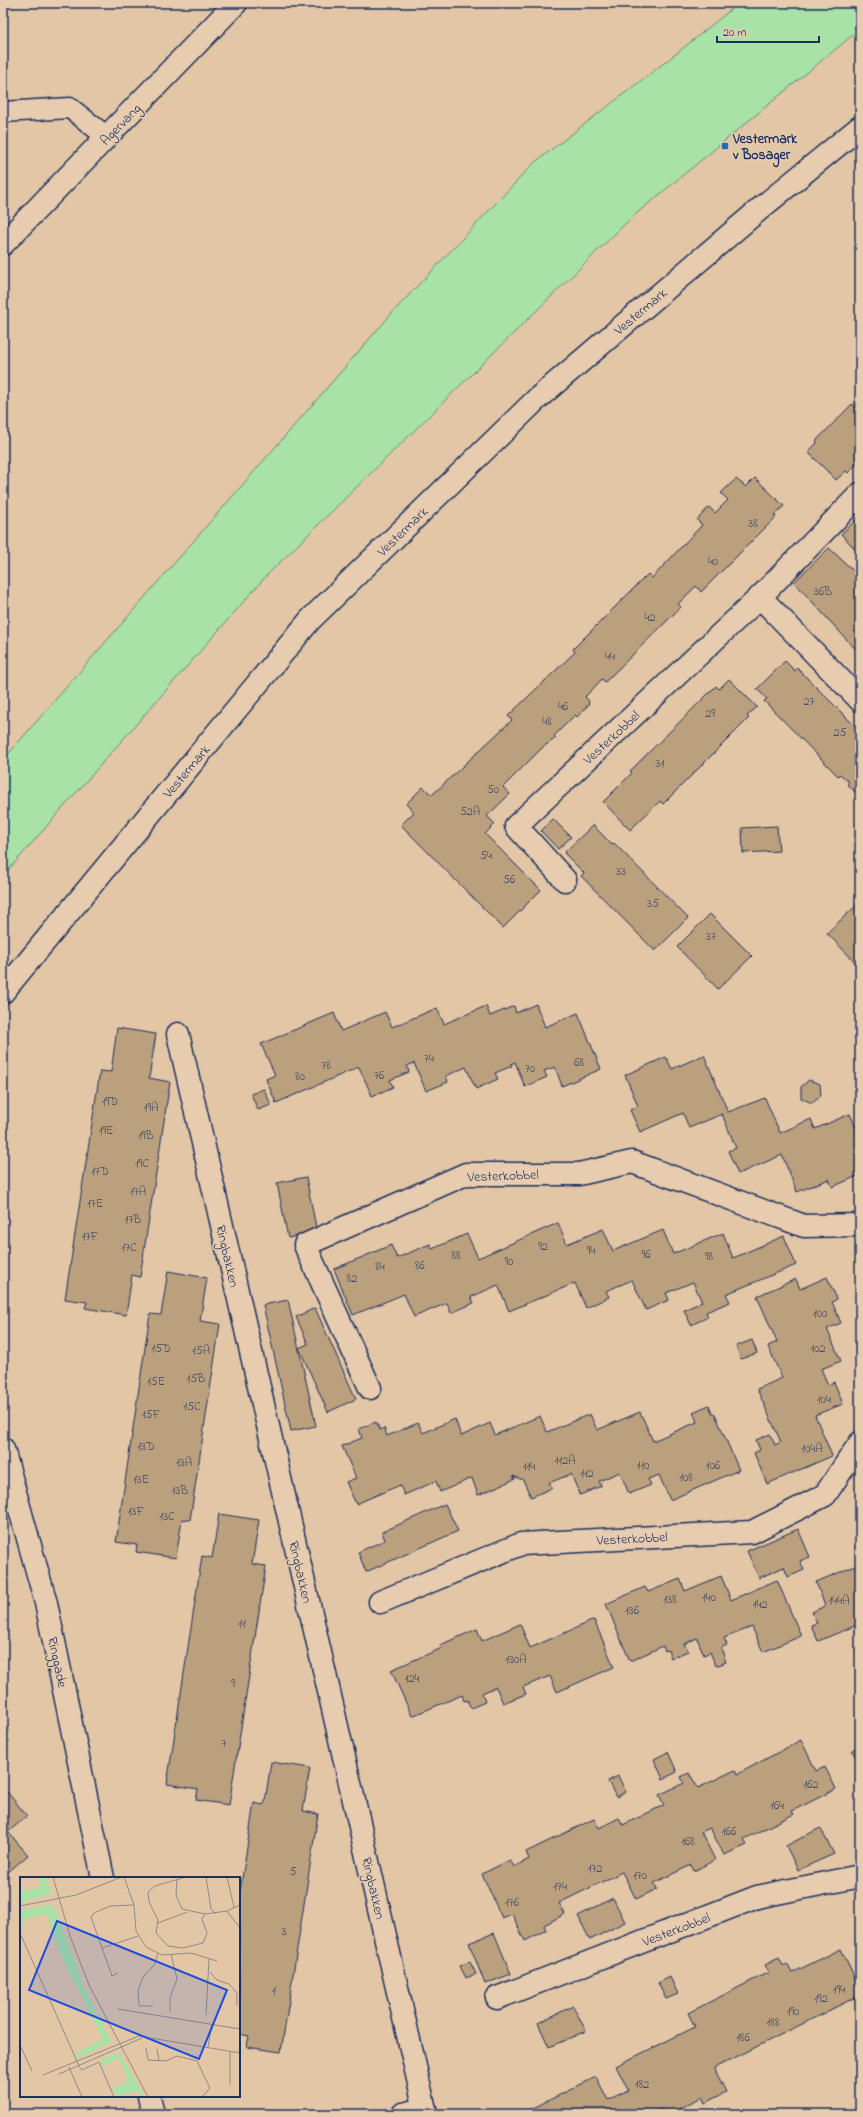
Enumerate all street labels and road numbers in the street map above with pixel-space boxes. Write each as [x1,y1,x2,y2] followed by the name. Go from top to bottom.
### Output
[96,99,147,152] street label: Agervang
[609,283,673,341] street label: Vestermark
[372,502,434,563] street label: Vestermark
[578,706,645,771] street label: Vesterkobbel
[158,740,216,804] street label: Vestermark
[466,1165,539,1188] street label: Vesterkobbel
[208,1223,244,1290] street label: Ringbakken
[595,1527,668,1552] street label: Vesterkobbel
[281,1539,317,1606] street label: Ringbakken
[40,1635,72,1691] street label: Ringgade
[354,1855,390,1922] street label: Ringbakken
[639,1908,714,1953] street label: Vesterkobbel

